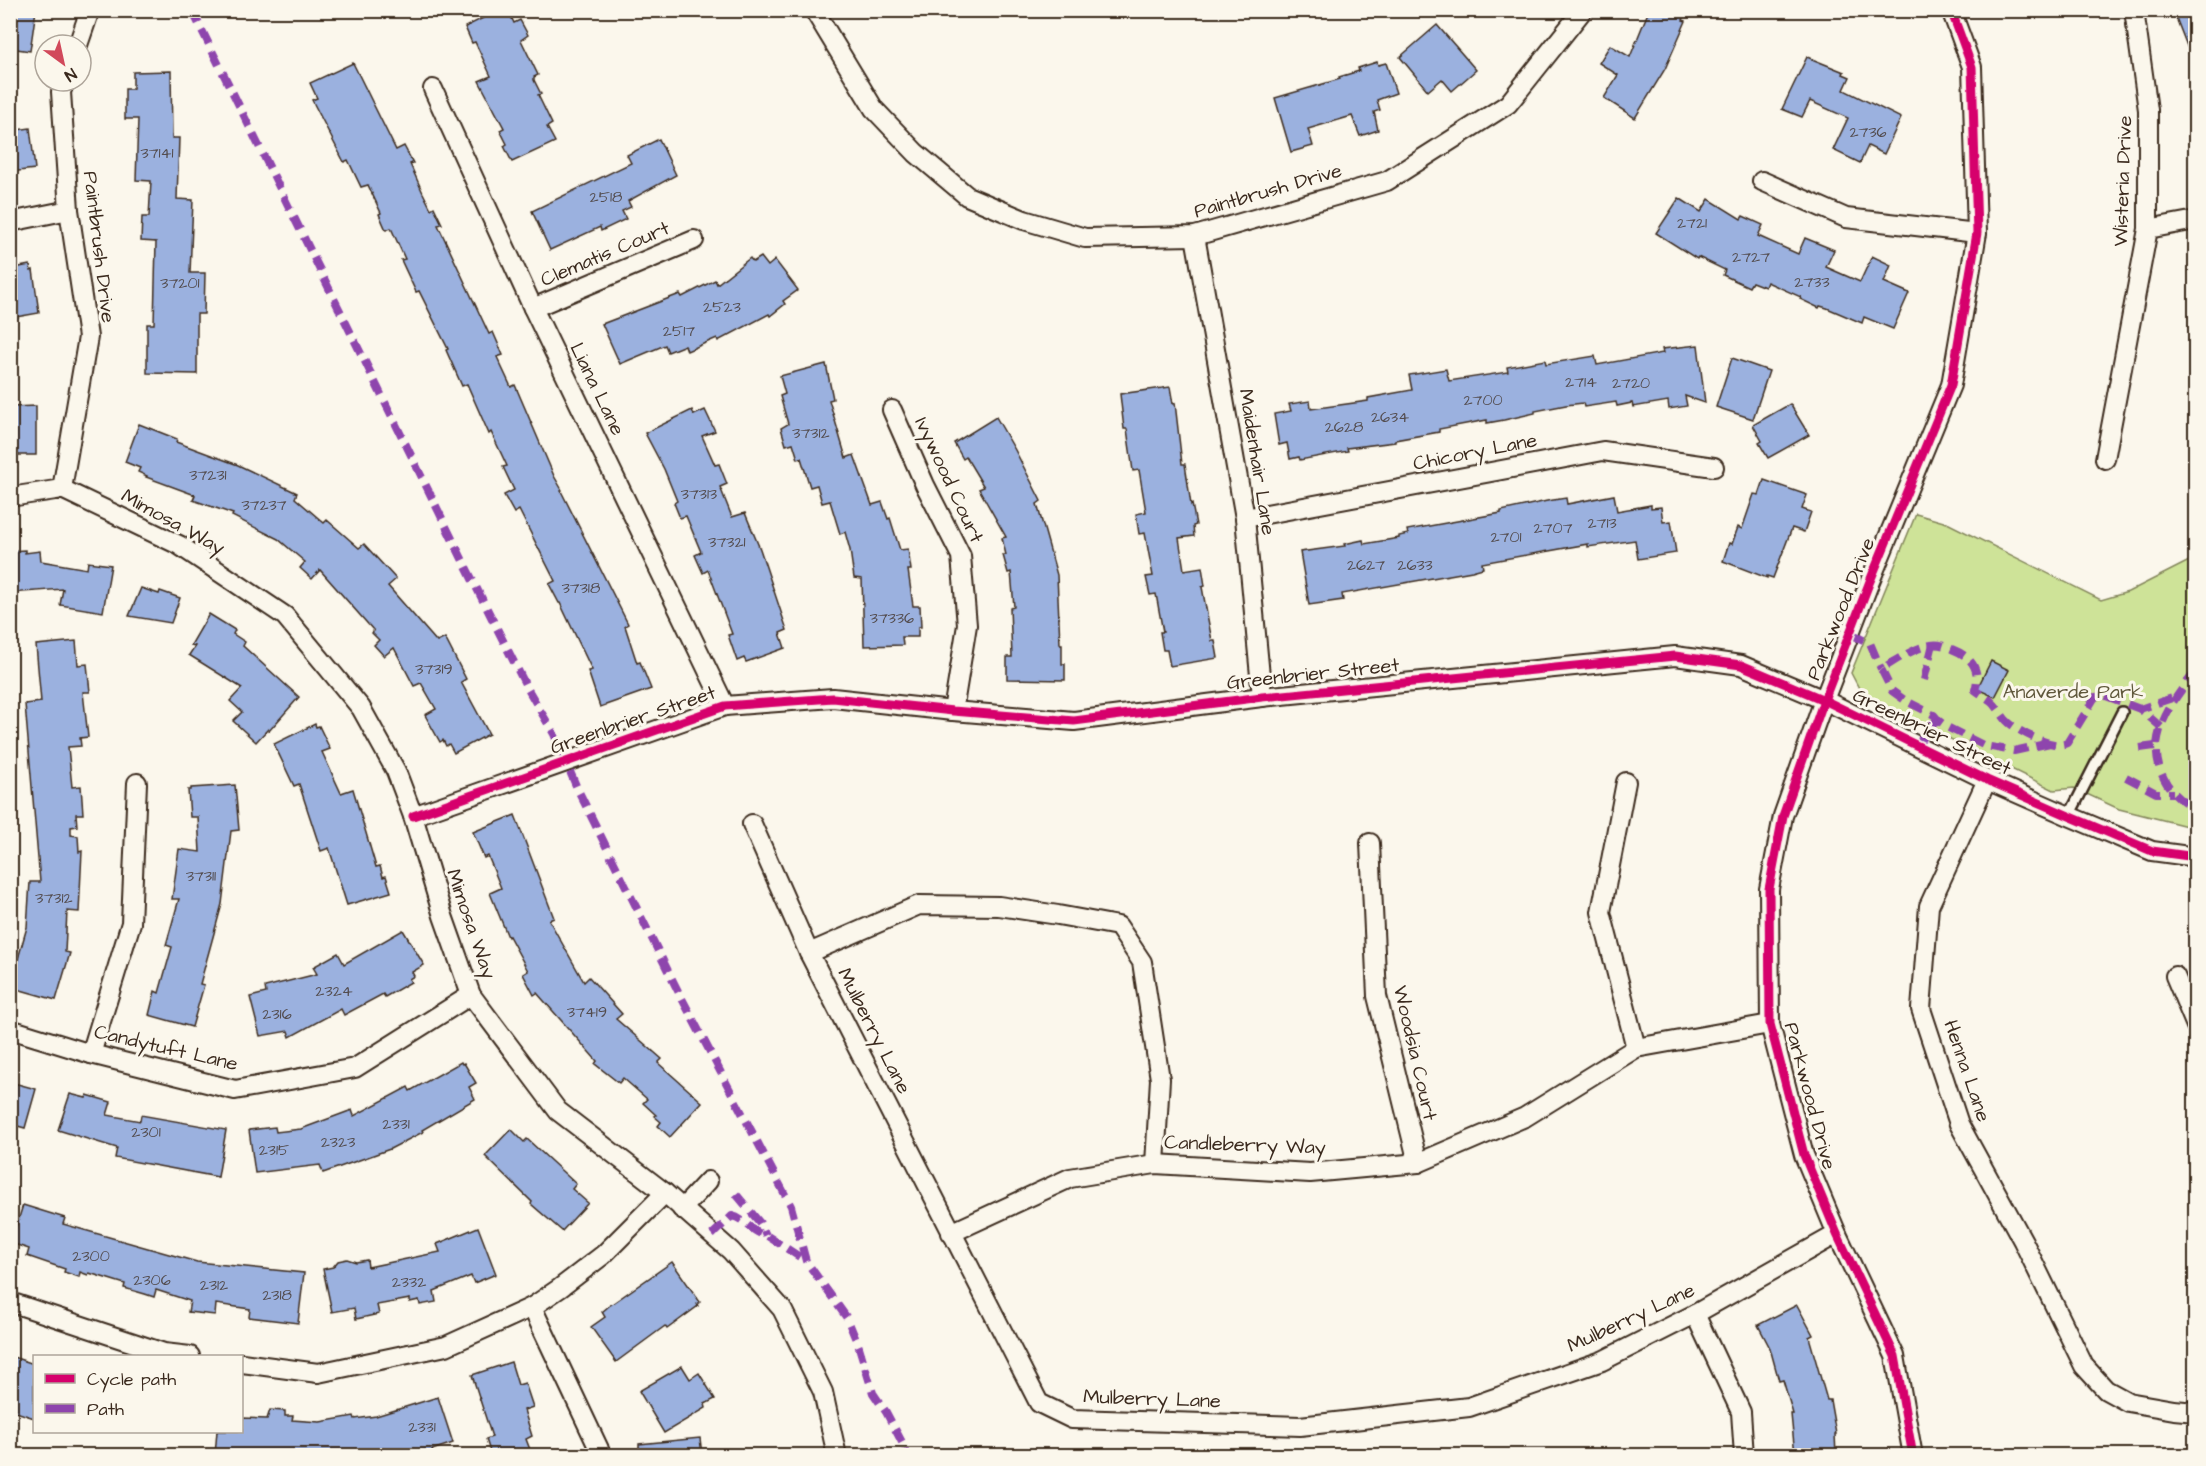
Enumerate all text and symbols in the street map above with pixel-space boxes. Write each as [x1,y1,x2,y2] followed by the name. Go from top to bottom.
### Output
[33,33,93,93] north arrow
[60,63,81,87] text: N
[2107,115,2139,247] street label: Wisteria Drive
[1849,121,1887,143] house number: 2736
[141,142,173,164] house number: 37141
[1191,156,1345,225] street label: Paintbrush Drive
[76,170,122,325] street label: Paintbrush Drive
[590,186,622,208] house number: 2518
[1677,212,1707,234] house number: 2721
[536,214,674,294] street label: Clematis Court
[1732,246,1770,268] house number: 2727
[1794,271,1830,293] house number: 2733
[160,272,200,294] house number: 37201
[703,296,741,318] house number: 2523
[663,320,695,342] house number: 2517
[562,338,632,440] street label: Liana Lane
[1565,371,1597,393] house number: 2714
[1612,372,1650,394] house number: 2720
[1232,387,1282,537] street label: Maidenhair Lane
[1463,389,1503,411] house number: 2700
[1371,406,1409,428] house number: 2634
[907,412,990,548] street label: Ivywood Court
[1325,416,1363,438] house number: 2628
[792,422,830,444] house number: 37312
[1411,426,1540,479] street label: Chicory Lane
[189,464,227,486] house number: 37231
[116,482,230,563] street label: Mimosa Way
[681,483,717,505] house number: 37313
[241,494,287,516] house number: 37237
[1587,512,1617,534] house number: 2713
[1534,517,1573,539] house number: 2707
[1490,526,1522,548] house number: 2701
[708,531,746,553] house number: 37321
[1800,533,1882,684] street label: Parkwood Drive
[1347,554,1385,576] house number: 2627
[1397,554,1433,576] house number: 2633
[562,577,600,599] house number: 37318
[870,607,914,629] house number: 37336
[1225,651,1401,697] street label: Greenbrier Street
[415,658,453,680] house number: 37319
[2003,678,2143,706] park label: Anaverde Park
[546,679,720,761] street label: Greenbrier Street
[1848,681,2016,783] street label: Greenbrier Street
[186,865,216,887] house number: 37311
[438,865,503,983] street label: Mimosa Way
[35,887,73,909] house number: 37312
[829,963,918,1099] street label: Mulberry Lane
[315,980,353,1002] house number: 2324
[1386,983,1444,1123] street label: Woodsia Court
[567,1001,607,1023] house number: 37419
[262,1003,292,1025] house number: 2316
[1937,1016,1998,1126] street label: Henna Lane
[91,1018,241,1079] street label: Candytuft Lane
[1777,1019,1843,1173] street label: Parkwood Drive
[382,1113,410,1135] house number: 2331
[131,1121,161,1143] house number: 2301
[1164,1128,1326,1163] street label: Candleberry Way
[321,1131,355,1153] house number: 2323
[259,1139,290,1161] house number: 2315
[72,1245,110,1267] house number: 2300
[133,1269,171,1291] house number: 2306
[392,1271,426,1293] house number: 2332
[200,1274,228,1296] house number: 2312
[1563,1276,1700,1361] street label: Mulberry Lane
[262,1284,292,1306] house number: 2318
[33,1355,243,1433] legend
[87,1367,176,1393] text: Cycle path
[1083,1383,1222,1416] street label: Mulberry Lane
[87,1397,124,1422] text: Path
[408,1416,436,1438] house number: 2331

